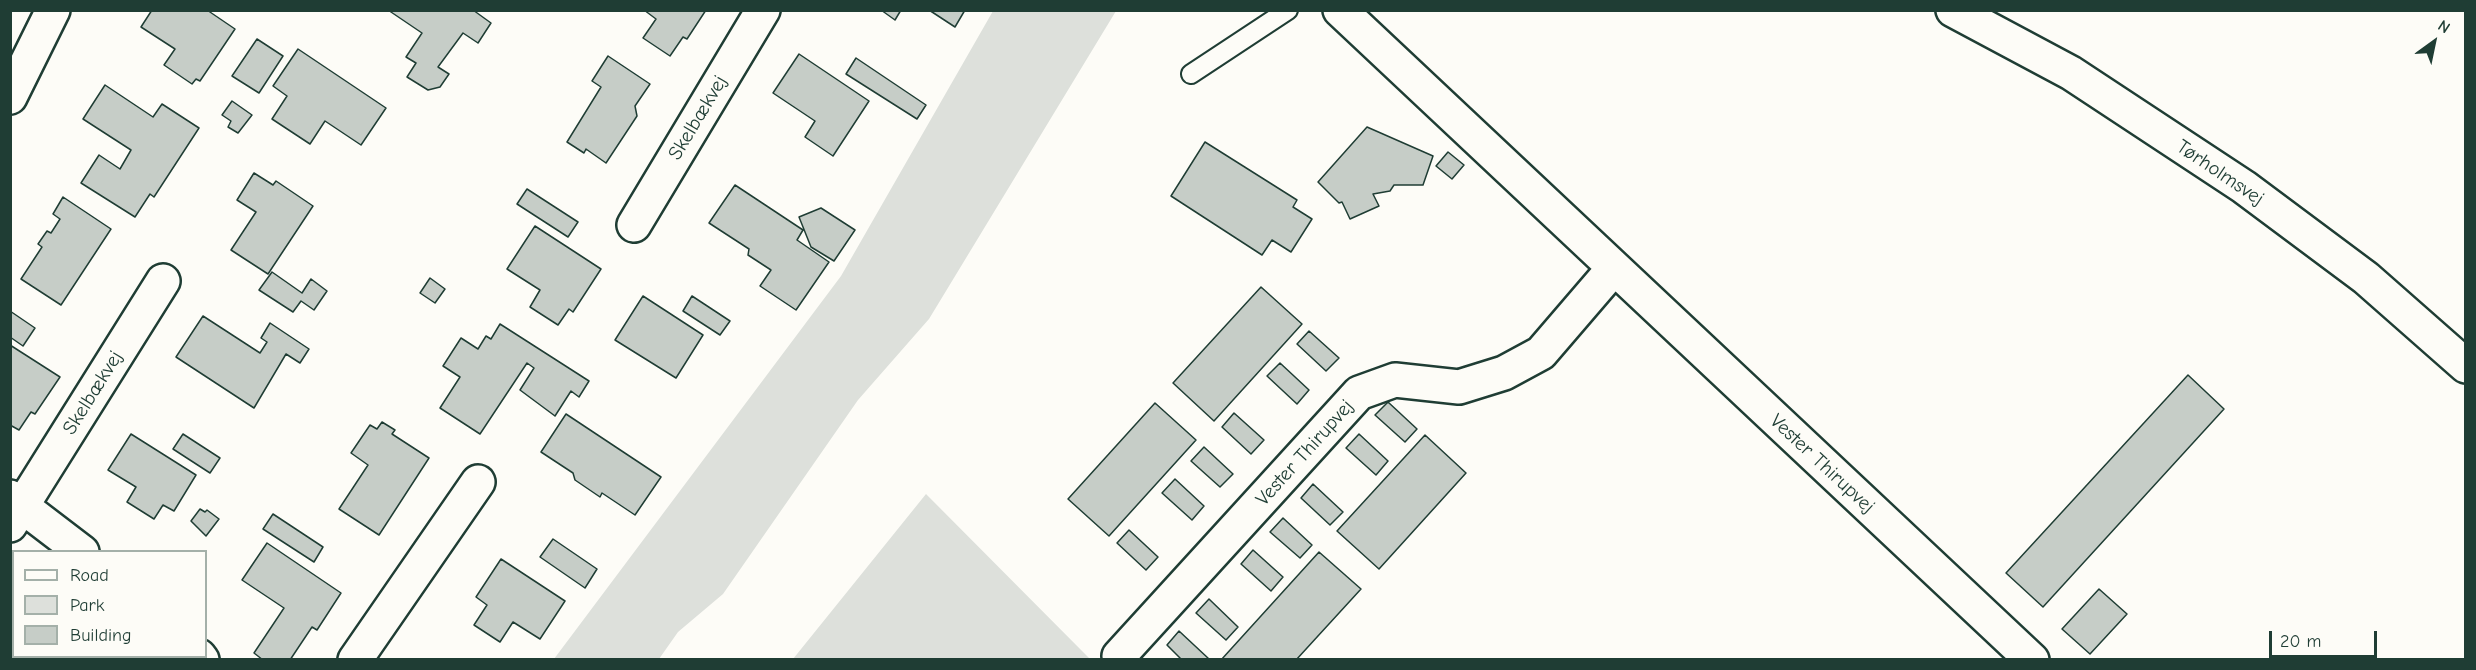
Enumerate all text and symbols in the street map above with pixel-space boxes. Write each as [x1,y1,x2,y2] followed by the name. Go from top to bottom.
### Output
[2404,12,2464,72] north arrow
[2435,17,2453,37] text: N
[663,71,733,165] street label: Skelbækvej
[2172,135,2268,211] street label: Tørholmsvej
[58,347,128,439] street label: Skelbækvej
[1251,395,1359,511] street label: Vester Thirupvej
[1765,409,1879,519] street label: Vester Thirupvej
[12,550,207,658] legend
[70,565,109,586] text: Road
[70,595,104,616] text: Park
[2272,619,2380,657] scale bar
[70,625,132,646] text: Building
[2280,631,2321,652] text: 20 m

